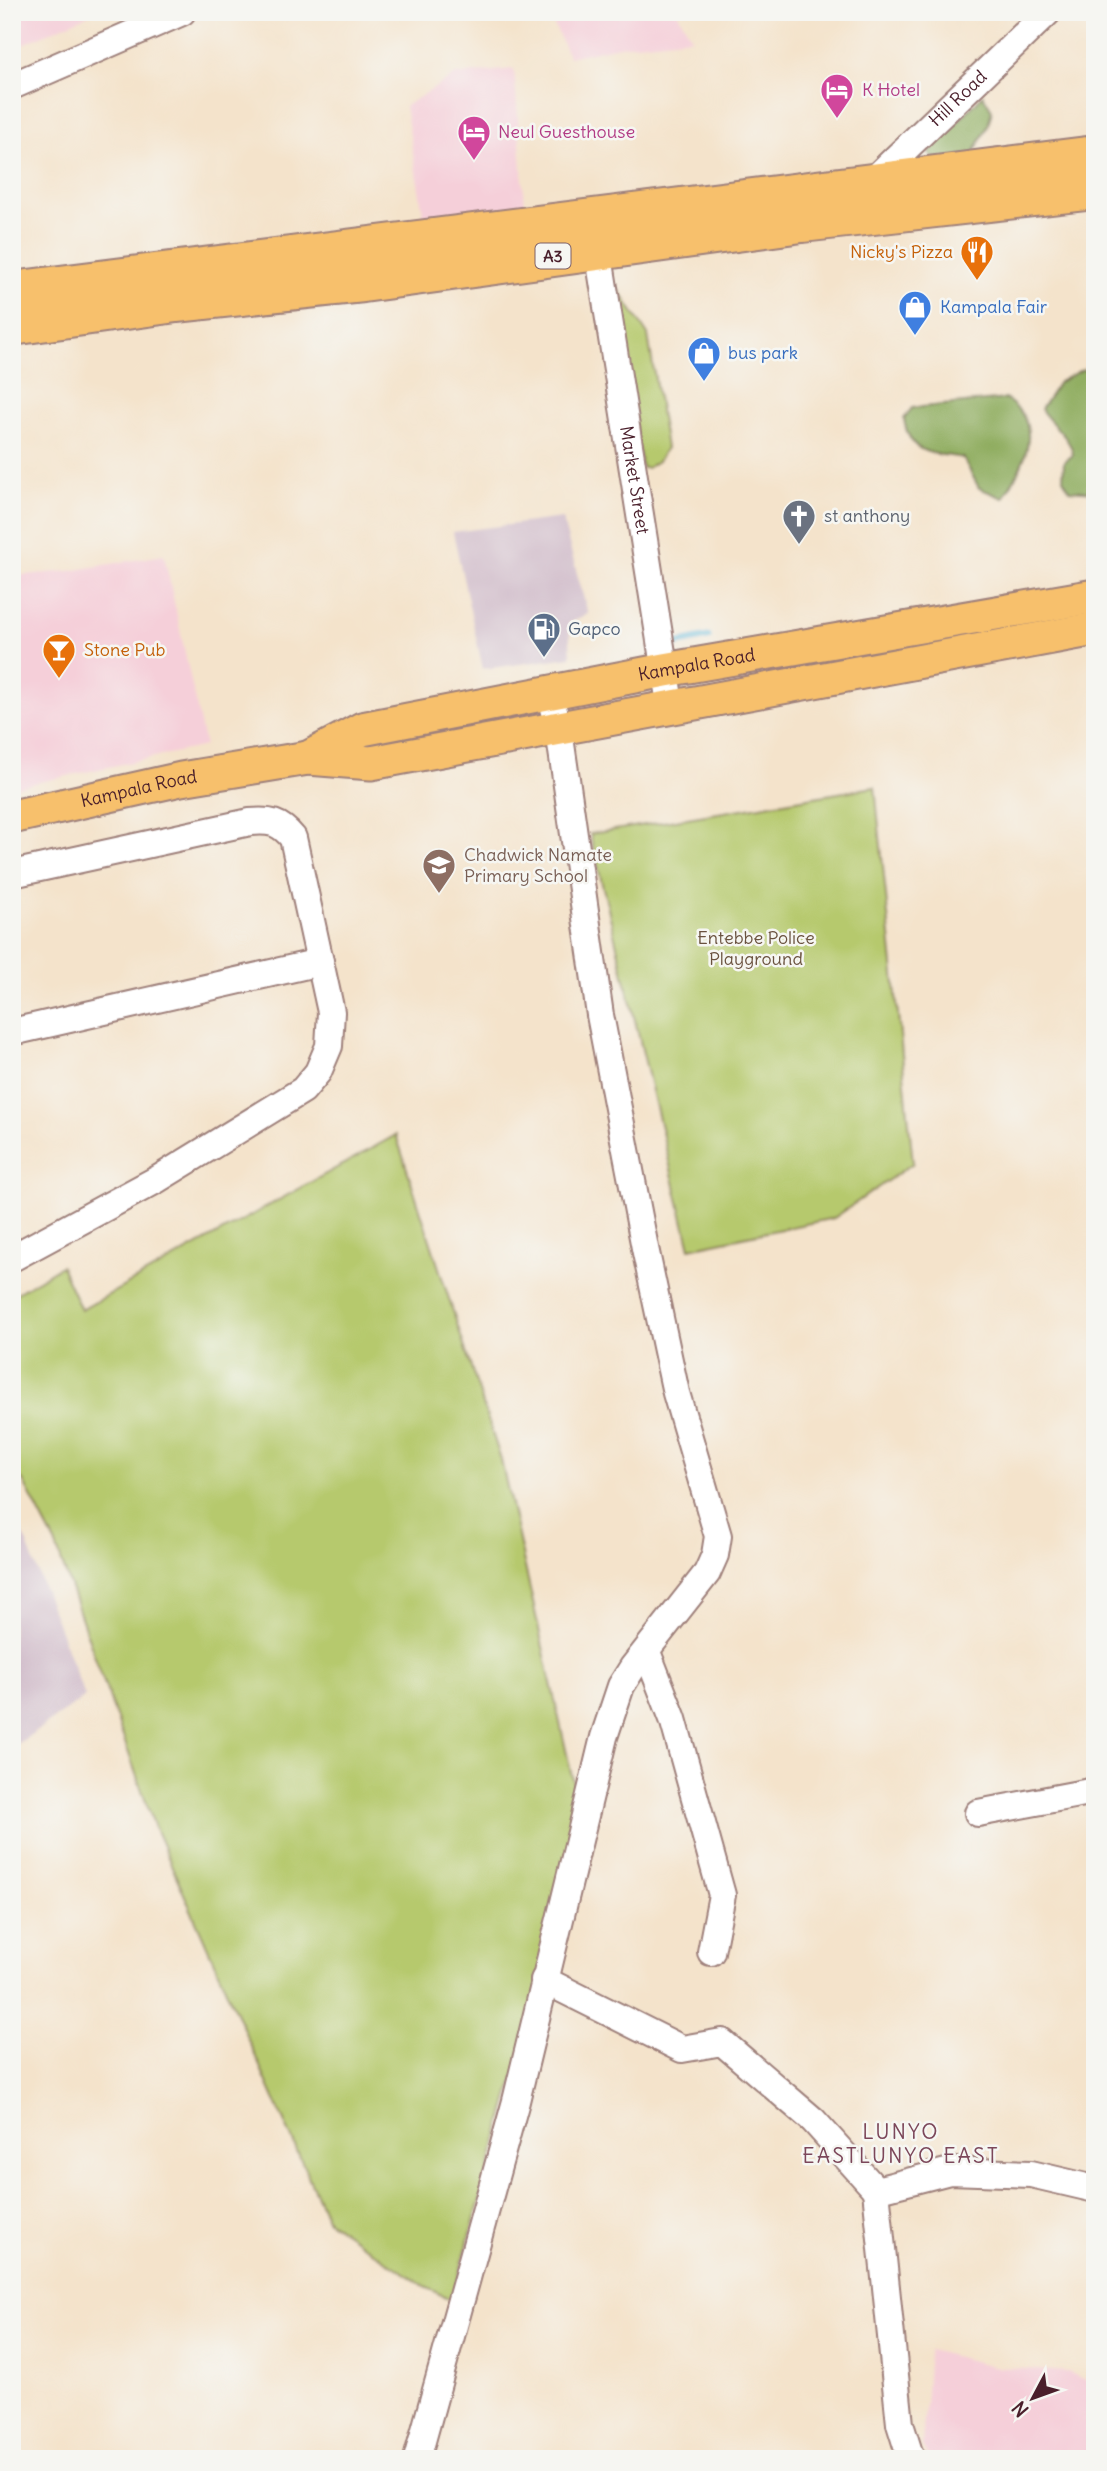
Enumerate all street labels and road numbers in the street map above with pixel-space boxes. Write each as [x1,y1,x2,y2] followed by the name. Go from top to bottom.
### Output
[924,65,992,131] street label: Hill Road
[536,244,570,268] road number: A3
[615,424,655,536] street label: Market Street
[636,643,757,686] street label: Kampala Road
[78,764,199,812] street label: Kampala Road

